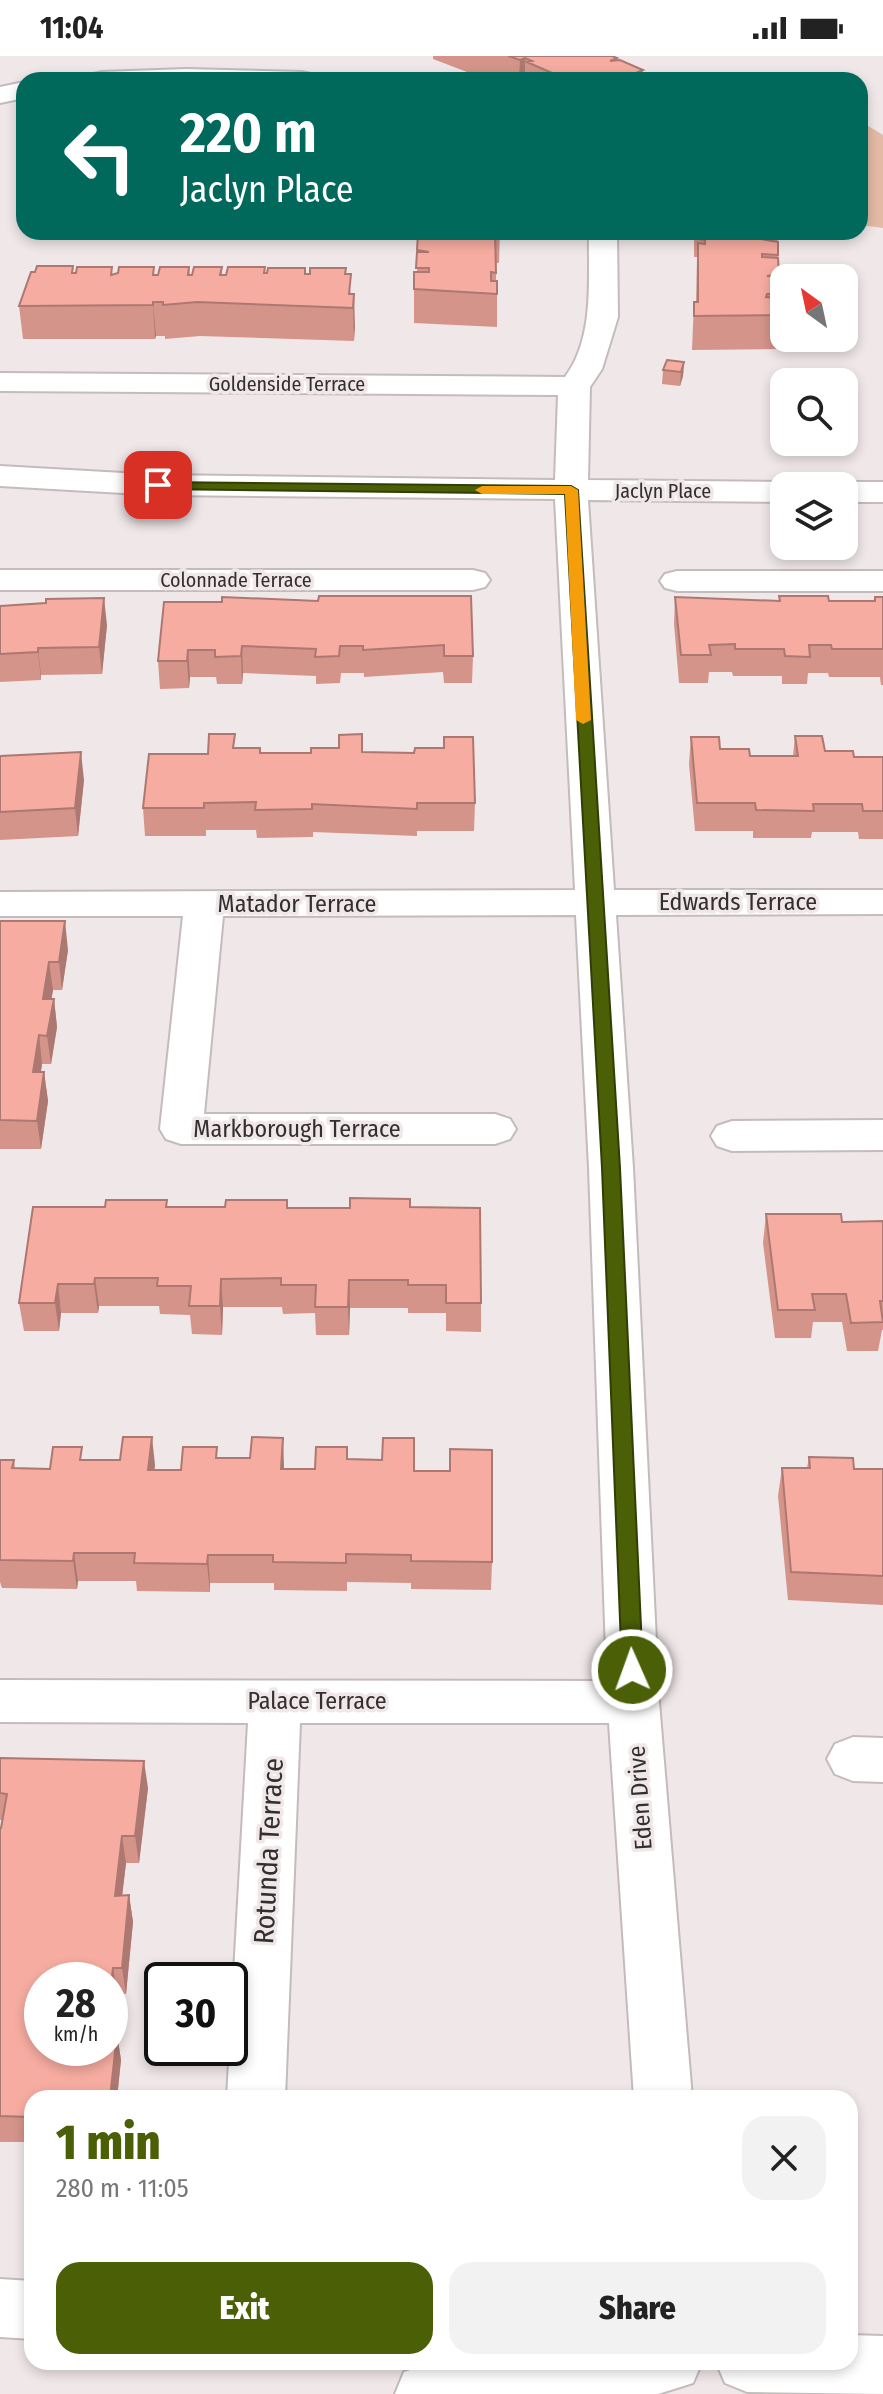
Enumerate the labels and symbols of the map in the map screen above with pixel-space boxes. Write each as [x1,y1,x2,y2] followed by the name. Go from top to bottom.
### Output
[770,264,858,352] north arrow
[209,372,365,396] street label: Goldenside Terrace
[124,451,192,519] pin
[615,479,711,503] street label: Jaclyn Place
[160,568,312,592] street label: Colonnade Terrace
[659,888,817,916] street label: Edwards Terrace
[218,890,376,918] street label: Matador Terrace
[193,1115,401,1143] street label: Markborough Terrace
[590,1628,674,1712] position arrow
[247,1687,387,1715] street label: Palace Terrace
[622,1745,658,1851] street label: Eden Drive
[247,1757,290,1945] street label: Rotunda Terrace
[144,1962,248,2066] speed limit sign: 30

